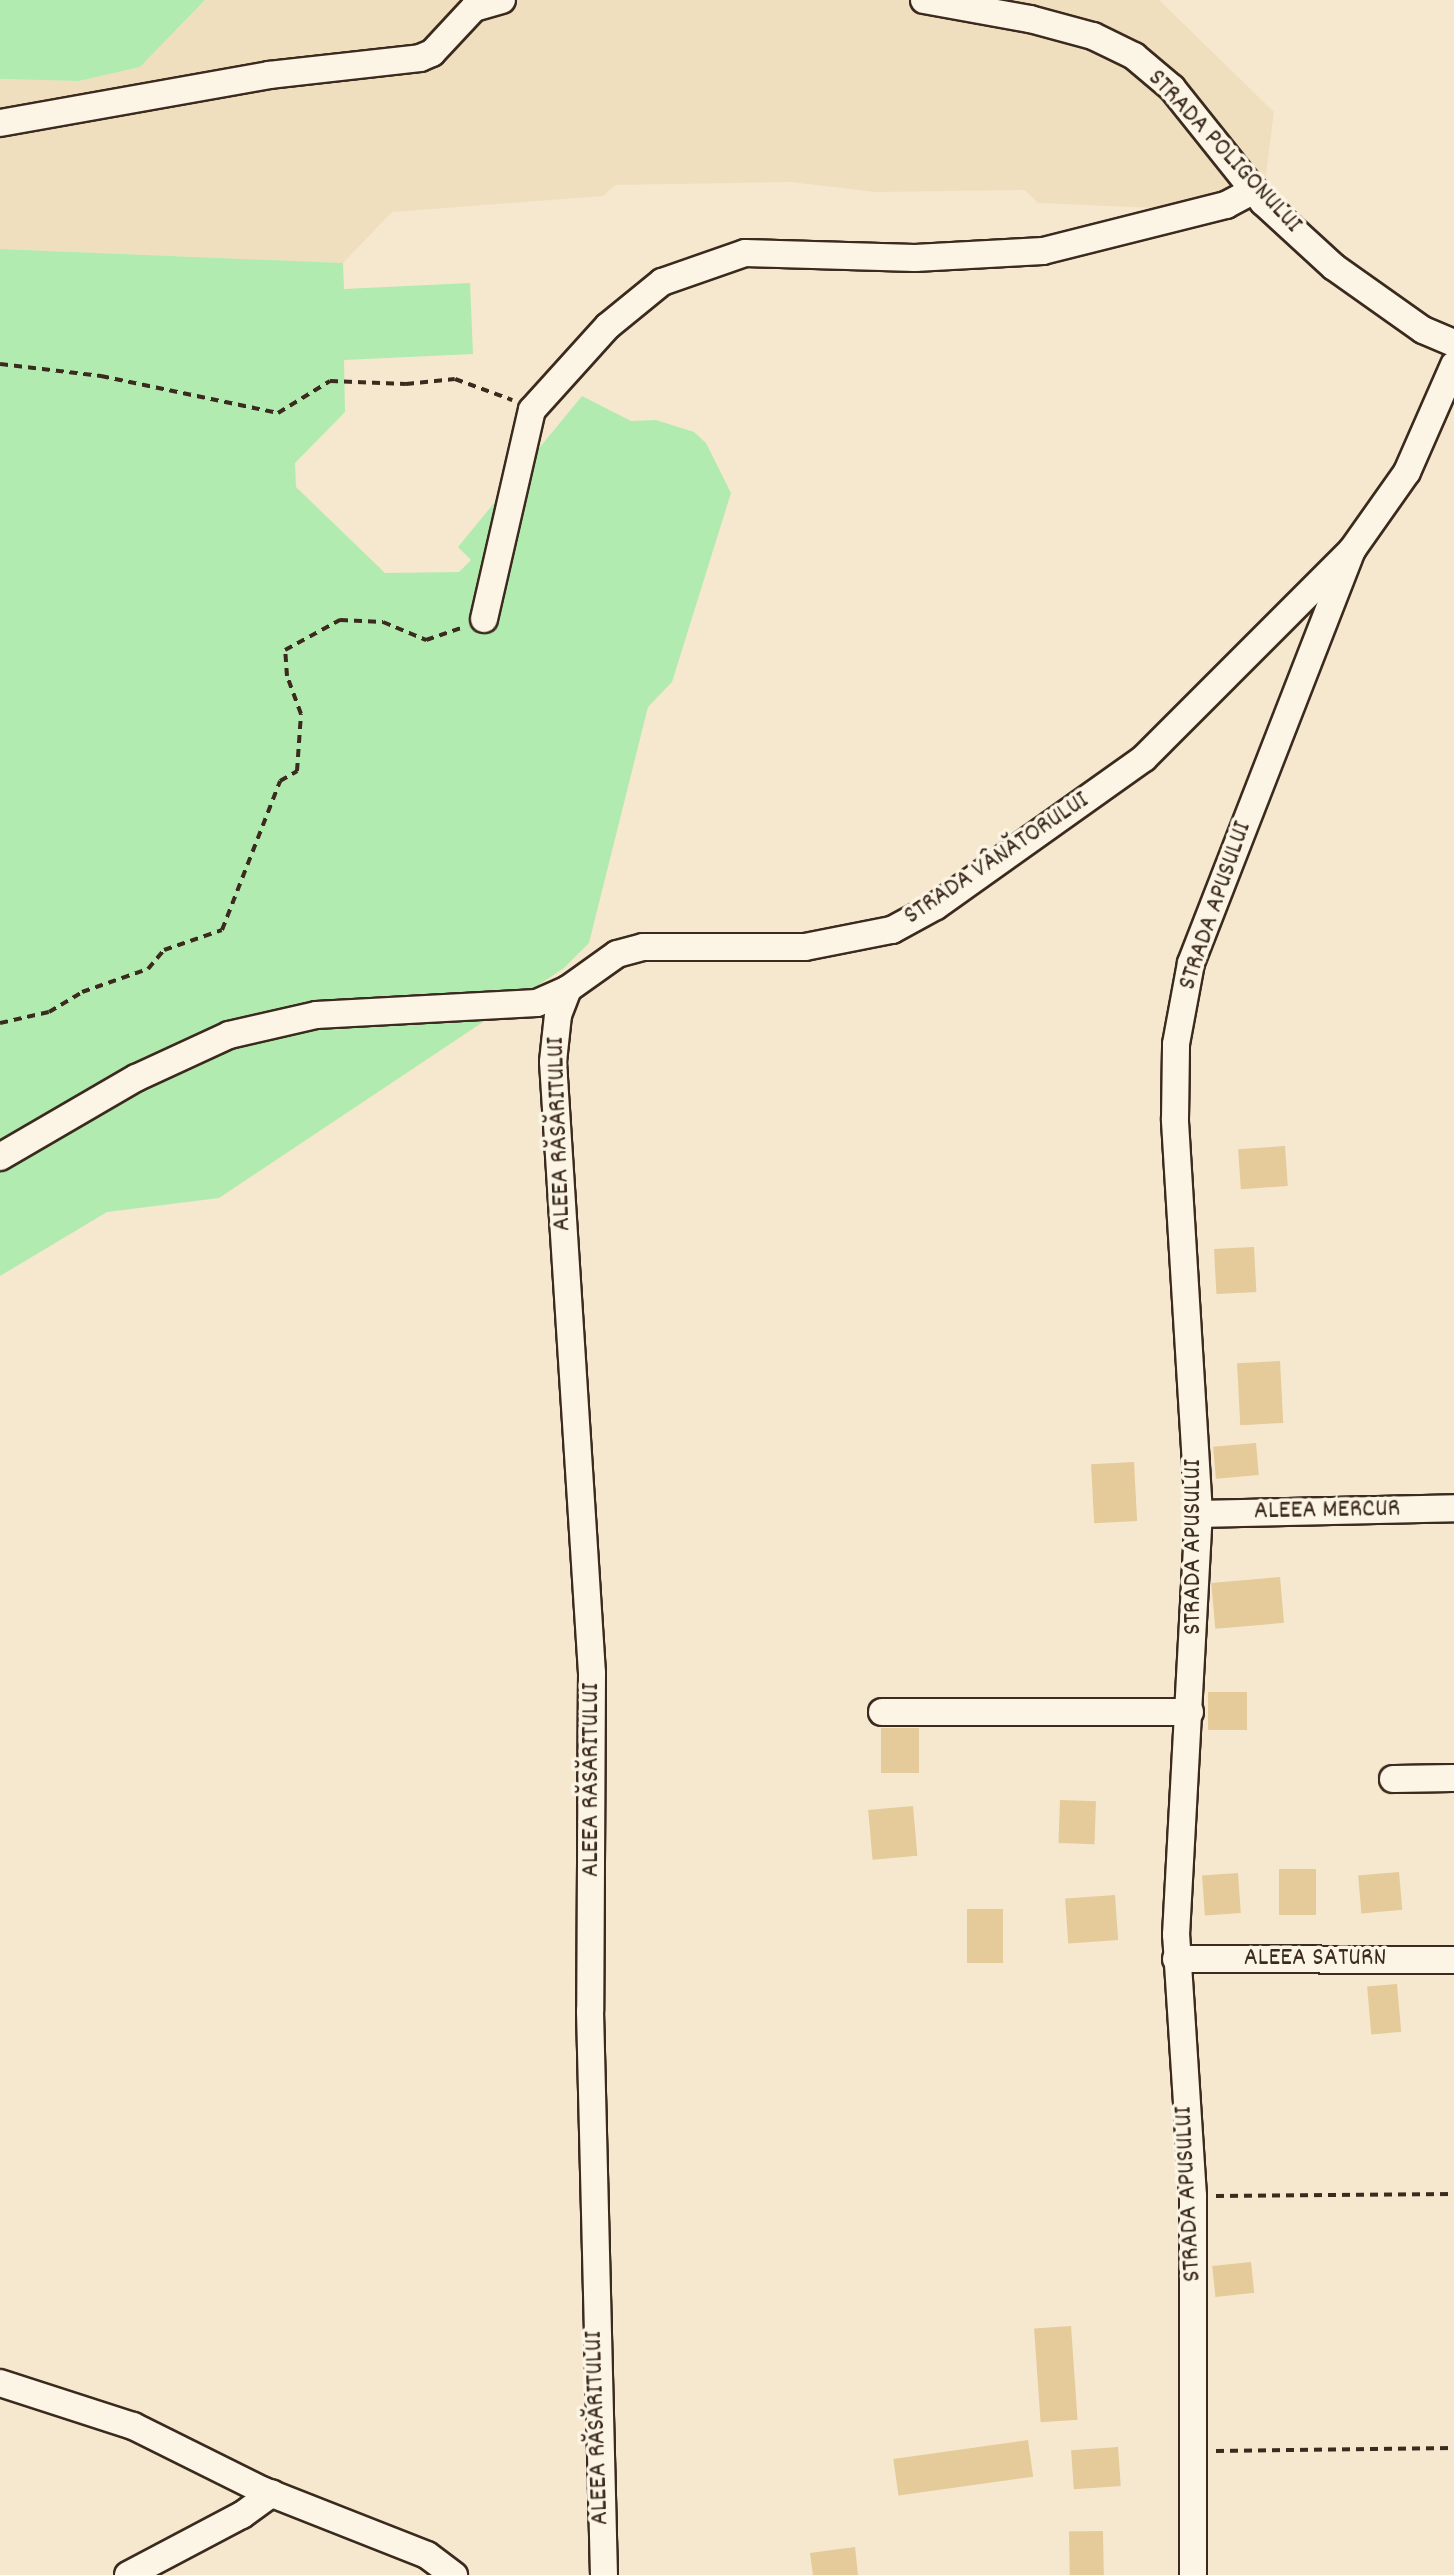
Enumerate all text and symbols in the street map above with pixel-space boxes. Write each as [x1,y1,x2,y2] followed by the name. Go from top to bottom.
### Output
[1140,64,1308,240] street label: STRADA POLIGONULUI
[899,786,1095,932] street label: STRADA VÂNĂTORULUI
[1173,818,1259,994] street label: STRADA APUSULUI
[541,1036,579,1232] street label: ALEEA RĂSĂRITULUI
[1178,1459,1210,1635] street label: STRADA APUSULUI
[1254,1494,1400,1528] street label: ALEEA MERCUR
[576,1683,608,1877] street label: ALEEA RĂSĂRITULUI
[1244,1943,1386,1975] street label: ALEEA SATURN
[1169,2105,1209,2283] street label: STRADA APUSULUI
[579,2330,617,2526] street label: ALEEA RĂSĂRITULUI

